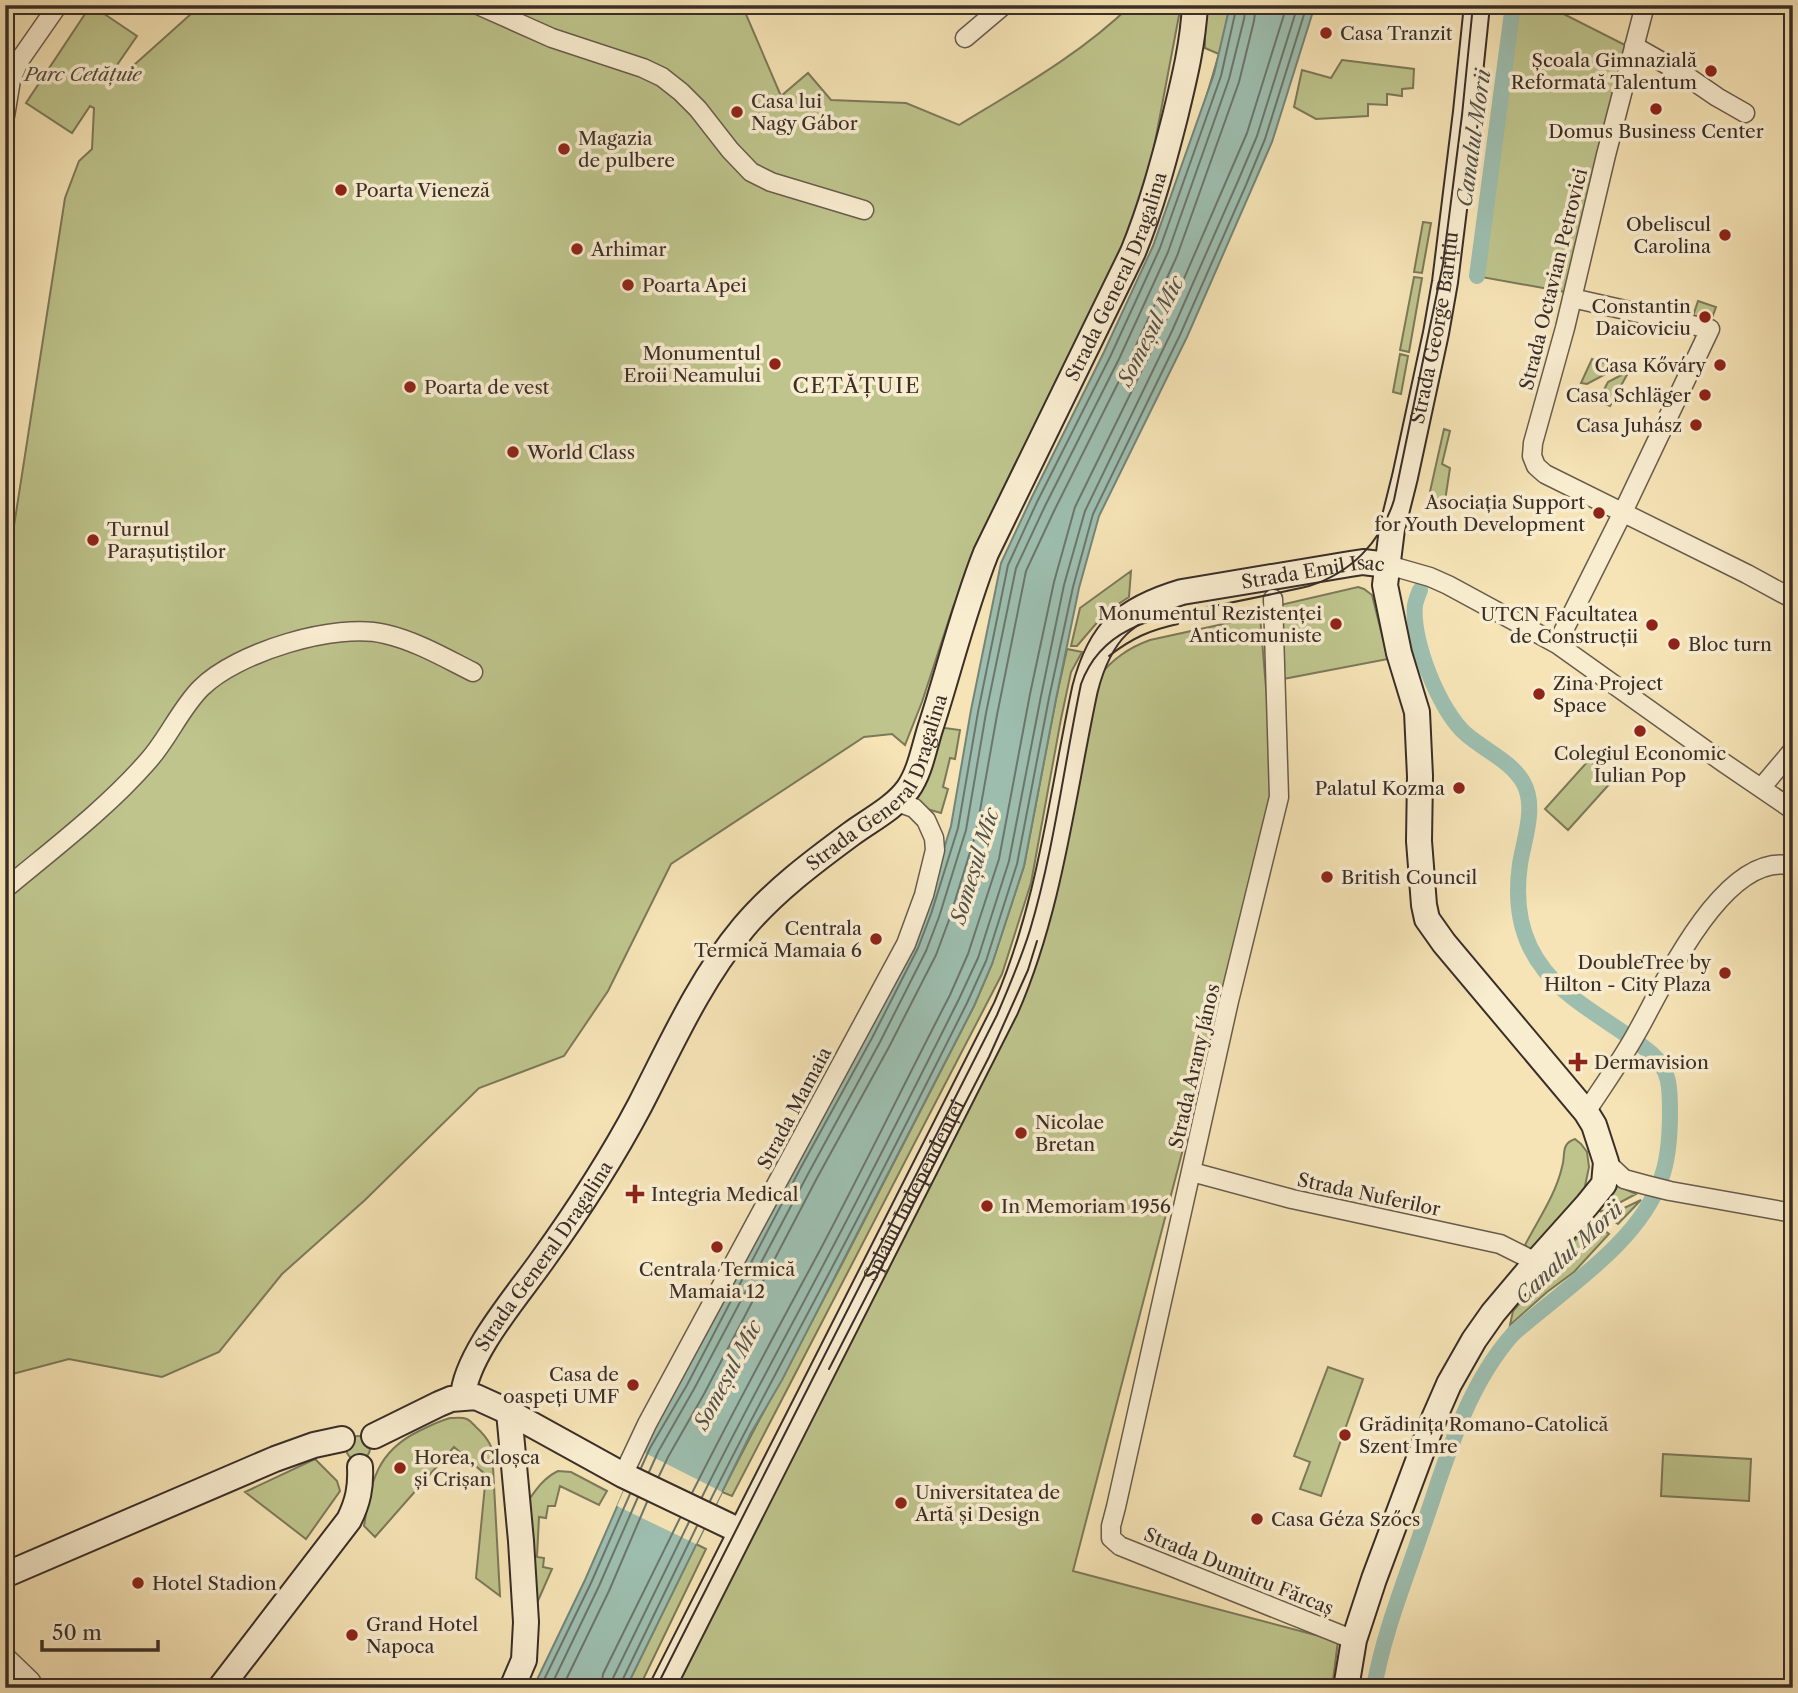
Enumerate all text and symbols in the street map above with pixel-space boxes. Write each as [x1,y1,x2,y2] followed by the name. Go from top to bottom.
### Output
[1340,22,1453,45] place label: Casa Tranzit
[1318,25,1334,41] marker: Casa Tranzit
[1511,49,1697,94] place label: Școala Gimnazială Reformată Talentum
[23,63,142,87] park label: Parc Cetățuie
[1703,63,1719,79] marker: Școala Gimnazială Reformată Talentum
[1451,66,1496,208] water label: Canalul Morii
[751,90,858,135] place label: Casa lui Nagy Gábor
[1648,101,1664,117] marker: Domus Business Center
[729,104,745,120] marker: Casa lui Nagy Gábor
[1548,120,1764,143] place label: Domus Business Center
[578,127,675,172] place label: Magazia de pulbere
[556,141,572,157] marker: Magazia de pulbere
[1515,166,1592,392] street label: Strada Octavian Petrovici
[1061,169,1172,385] street label: Strada General Dragalina
[355,179,490,202] place label: Poarta Vieneză
[333,182,349,198] marker: Poarta Vieneză
[1626,213,1711,258] place label: Obeliscul Carolina
[1717,227,1733,243] marker: Obeliscul Carolina
[1406,230,1463,426] street label: Strada George Barițiu
[590,238,666,261] place label: Arhimar
[569,241,585,257] marker: Arhimar
[1111,270,1191,392] water label: Someșul Mic
[642,274,747,297] place label: Poarta Apei
[620,277,636,293] marker: Poarta Apei
[1592,295,1691,340] place label: Constantin Daicoviciu
[1697,309,1713,325] marker: Constantin Daicoviciu
[623,342,761,387] place label: Monumentul Eroii Neamului
[1595,354,1706,377] place label: Casa Kőváry
[767,356,783,372] marker: Monumentul Eroii Neamului
[1712,357,1728,373] marker: Casa Kőváry
[792,373,922,399] district label: CETĂȚUIE
[424,376,550,399] place label: Poarta de vest
[402,379,418,395] marker: Poarta de vest
[1566,384,1691,407] place label: Casa Schläger
[1697,387,1713,403] marker: Casa Schläger
[1576,414,1682,437] place label: Casa Juhász
[1688,417,1704,433] marker: Casa Juhász
[526,441,635,464] place label: World Class
[505,444,521,460] marker: World Class
[1374,491,1585,536] place label: Asociația Support for Youth Development
[1591,505,1607,521] marker: Asociația Support for Youth Development
[107,518,226,563] place label: Turnul Parașutiștilor
[85,532,101,548] marker: Turnul Parașutiștilor
[1240,551,1386,594] street label: Strada Emil Isac
[1098,602,1322,647] place label: Monumentul Rezistenței Anticomuniste
[1481,603,1638,648] place label: UTCN Facultatea de Construcții
[1328,616,1344,632] marker: Monumentul Rezistenței Anticomuniste
[1644,617,1660,633] marker: UTCN Facultatea de Construcții
[1688,633,1772,656] place label: Bloc turn
[1666,636,1682,652] marker: Bloc turn
[1553,672,1663,717] place label: Zina Project Space
[1531,686,1547,702] marker: Zina Project Space
[802,692,952,876] street label: Strada General Dragalina
[1632,723,1648,739] marker: Colegiul Economic Iulian Pop
[1554,742,1726,787] place label: Colegiul Economic Iulian Pop
[1315,777,1445,800] place label: Palatul Kozma
[1451,780,1467,796] marker: Palatul Kozma
[944,803,1005,929] water label: Someșul Mic
[1341,866,1477,889] place label: British Council
[1319,869,1335,885] marker: British Council
[694,917,862,962] place label: Centrala Termică Mamaia 6
[868,931,884,947] marker: Centrala Termică Mamaia 6
[1544,951,1711,996] place label: DoubleTree by Hilton - City Plaza
[1717,965,1733,981] marker: DoubleTree by Hilton - City Plaza
[1164,981,1225,1151] street label: Strada Arany János
[753,1043,836,1173] street label: Strada Mamaia
[1594,1051,1709,1074] place label: Dermavision
[1568,1052,1588,1072] marker: Dermavision
[859,1096,970,1285] street label: Splaiul Independenței
[1035,1111,1104,1156] place label: Nicolae Bretan
[1013,1125,1029,1141] marker: Nicolae Bretan
[470,1157,618,1356] street label: Strada General Dragalina
[1295,1168,1443,1221] street label: Strada Nuferilor
[651,1183,799,1206] place label: Integria Medical
[625,1184,645,1204] marker: Integria Medical
[1001,1195,1171,1218] place label: In Memoriam 1956
[1509,1195,1629,1309] water label: Canalul Morii
[979,1198,995,1214] marker: In Memoriam 1956
[709,1239,725,1255] marker: Centrala Termică Mamaia 12
[639,1258,795,1303] place label: Centrala Termică Mamaia 12
[687,1315,768,1436] water label: Someșul Mic
[503,1363,619,1408] place label: Casa de oaspeți UMF
[625,1377,641,1393] marker: Casa de oaspeți UMF
[1359,1413,1609,1458] place label: Grădinița Romano-Catolică Szent Imre
[1337,1427,1353,1443] marker: Grădinița Romano-Catolică Szent Imre
[414,1446,540,1491] place label: Horea, Cloșca și Crișan
[392,1460,408,1476] marker: Horea, Cloșca și Crișan
[914,1481,1060,1526] place label: Universitatea de Artă și Design
[893,1495,909,1511] marker: Universitatea de Artă și Design
[1271,1508,1420,1531] place label: Casa Géza Szőcs
[1249,1511,1265,1527] marker: Casa Géza Szőcs
[1141,1523,1337,1620] street label: Strada Dumitru Fărcaș
[152,1572,277,1595] place label: Hotel Stadion
[130,1575,146,1591] marker: Hotel Stadion
[42,1609,158,1653] scale bar
[366,1613,479,1658] place label: Grand Hotel Napoca
[52,1620,102,1645] text: 50 m
[344,1627,360,1643] marker: Grand Hotel Napoca

